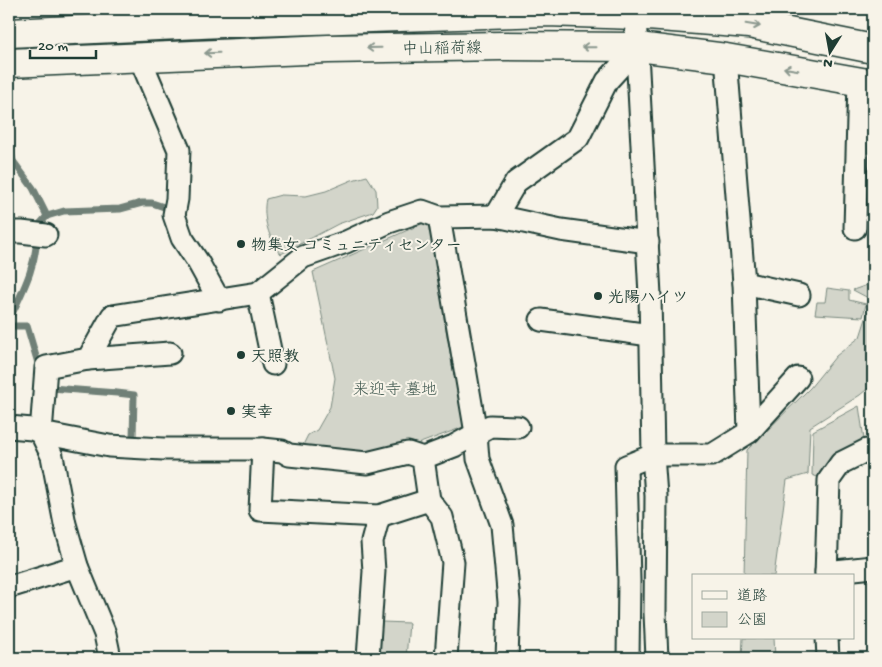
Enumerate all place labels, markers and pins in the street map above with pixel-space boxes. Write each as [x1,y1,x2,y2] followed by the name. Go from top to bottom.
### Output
[251,236,462,257] place label: 物集女 コミュニティセンター
[235,238,247,250] marker: 物集女 コミュニティセンター
[608,289,688,309] place label: 光陽ハイツ
[592,290,604,302] marker: 光陽ハイツ
[251,348,299,368] place label: 天照教
[235,349,247,361] marker: 天照教
[241,403,273,424] place label: 実幸
[225,405,237,417] marker: 実幸

